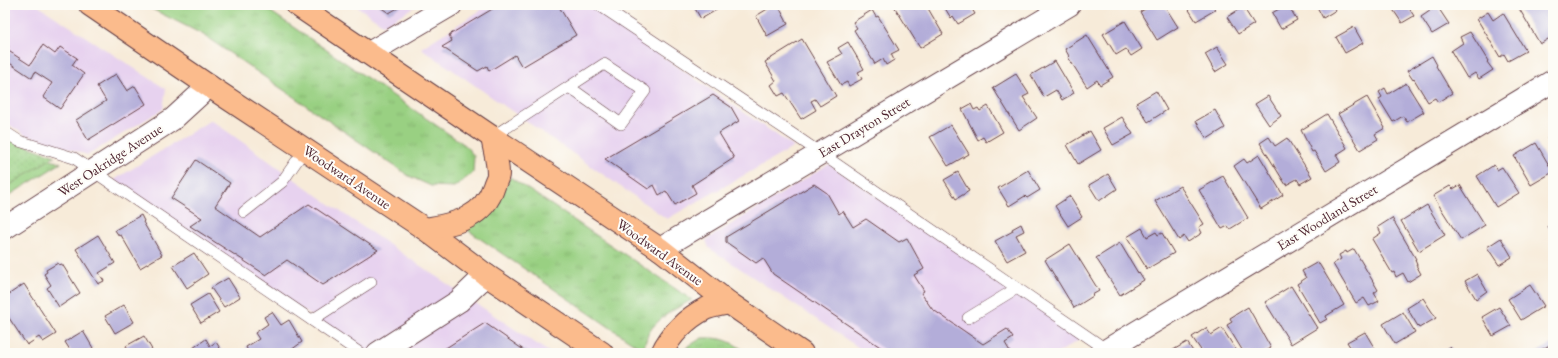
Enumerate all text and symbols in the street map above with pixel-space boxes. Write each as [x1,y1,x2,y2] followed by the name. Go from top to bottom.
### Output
[815,92,914,161] street label: East Drayton Street
[54,119,166,201] street label: West Oakridge Avenue
[300,141,395,213] street label: Woodward Avenue
[1273,180,1381,254] street label: East Woodland Street
[613,215,707,290] street label: Woodward Avenue

